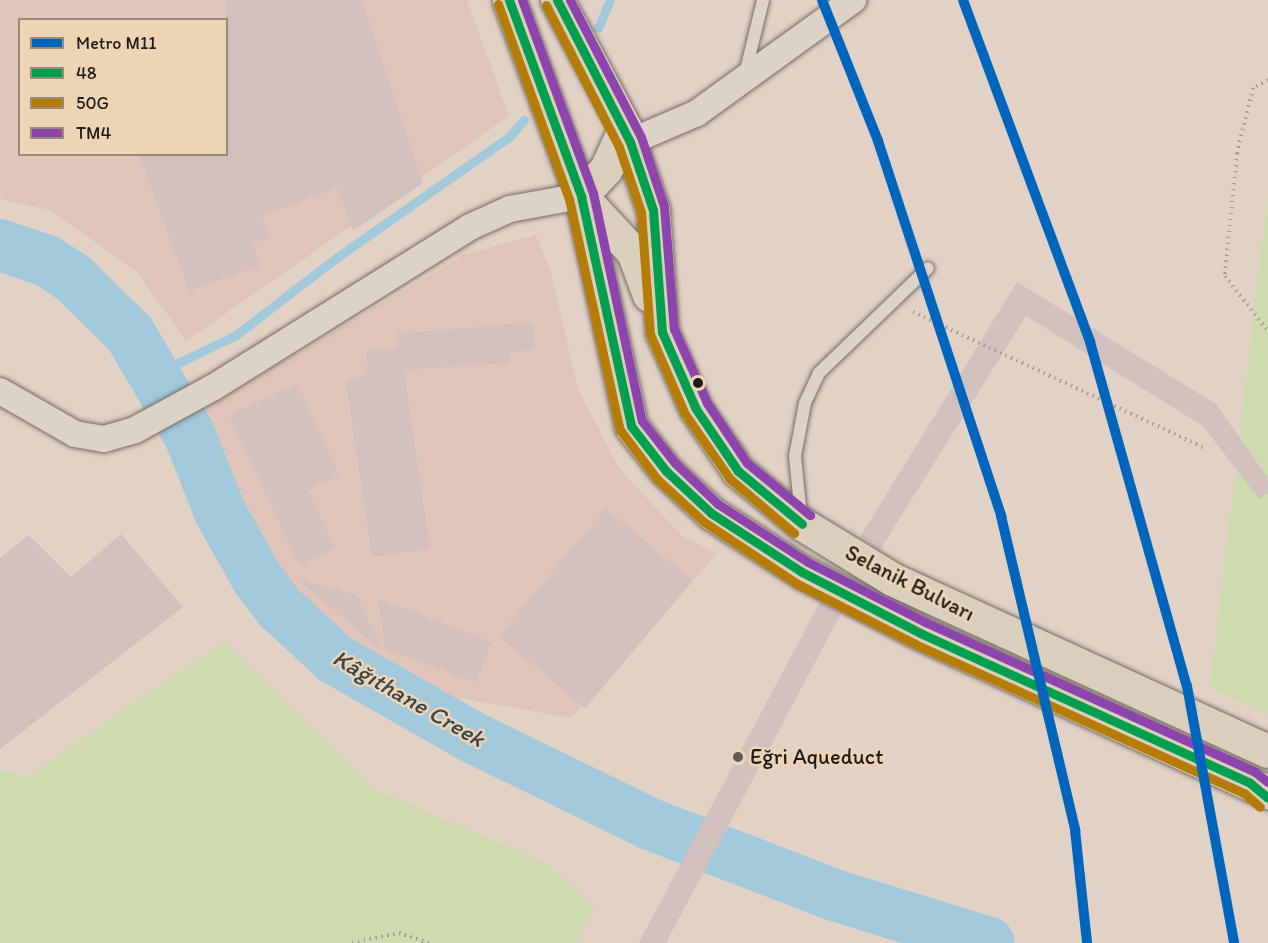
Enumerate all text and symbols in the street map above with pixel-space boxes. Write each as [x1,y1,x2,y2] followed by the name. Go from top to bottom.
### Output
[18,18,228,156] legend
[76,32,157,54] text: Metro M11
[76,62,97,84] text: 48
[76,92,109,114] text: 50G
[76,122,111,144] text: TM4
[692,377,704,389] unlabelled marker
[841,539,979,627] street label: Selanik Bulvarı
[328,643,490,753] water label: Kâğıthane Creek
[750,744,883,770] place label: Eğri Aqueduct
[731,750,745,764] marker: Eğri Aqueduct

